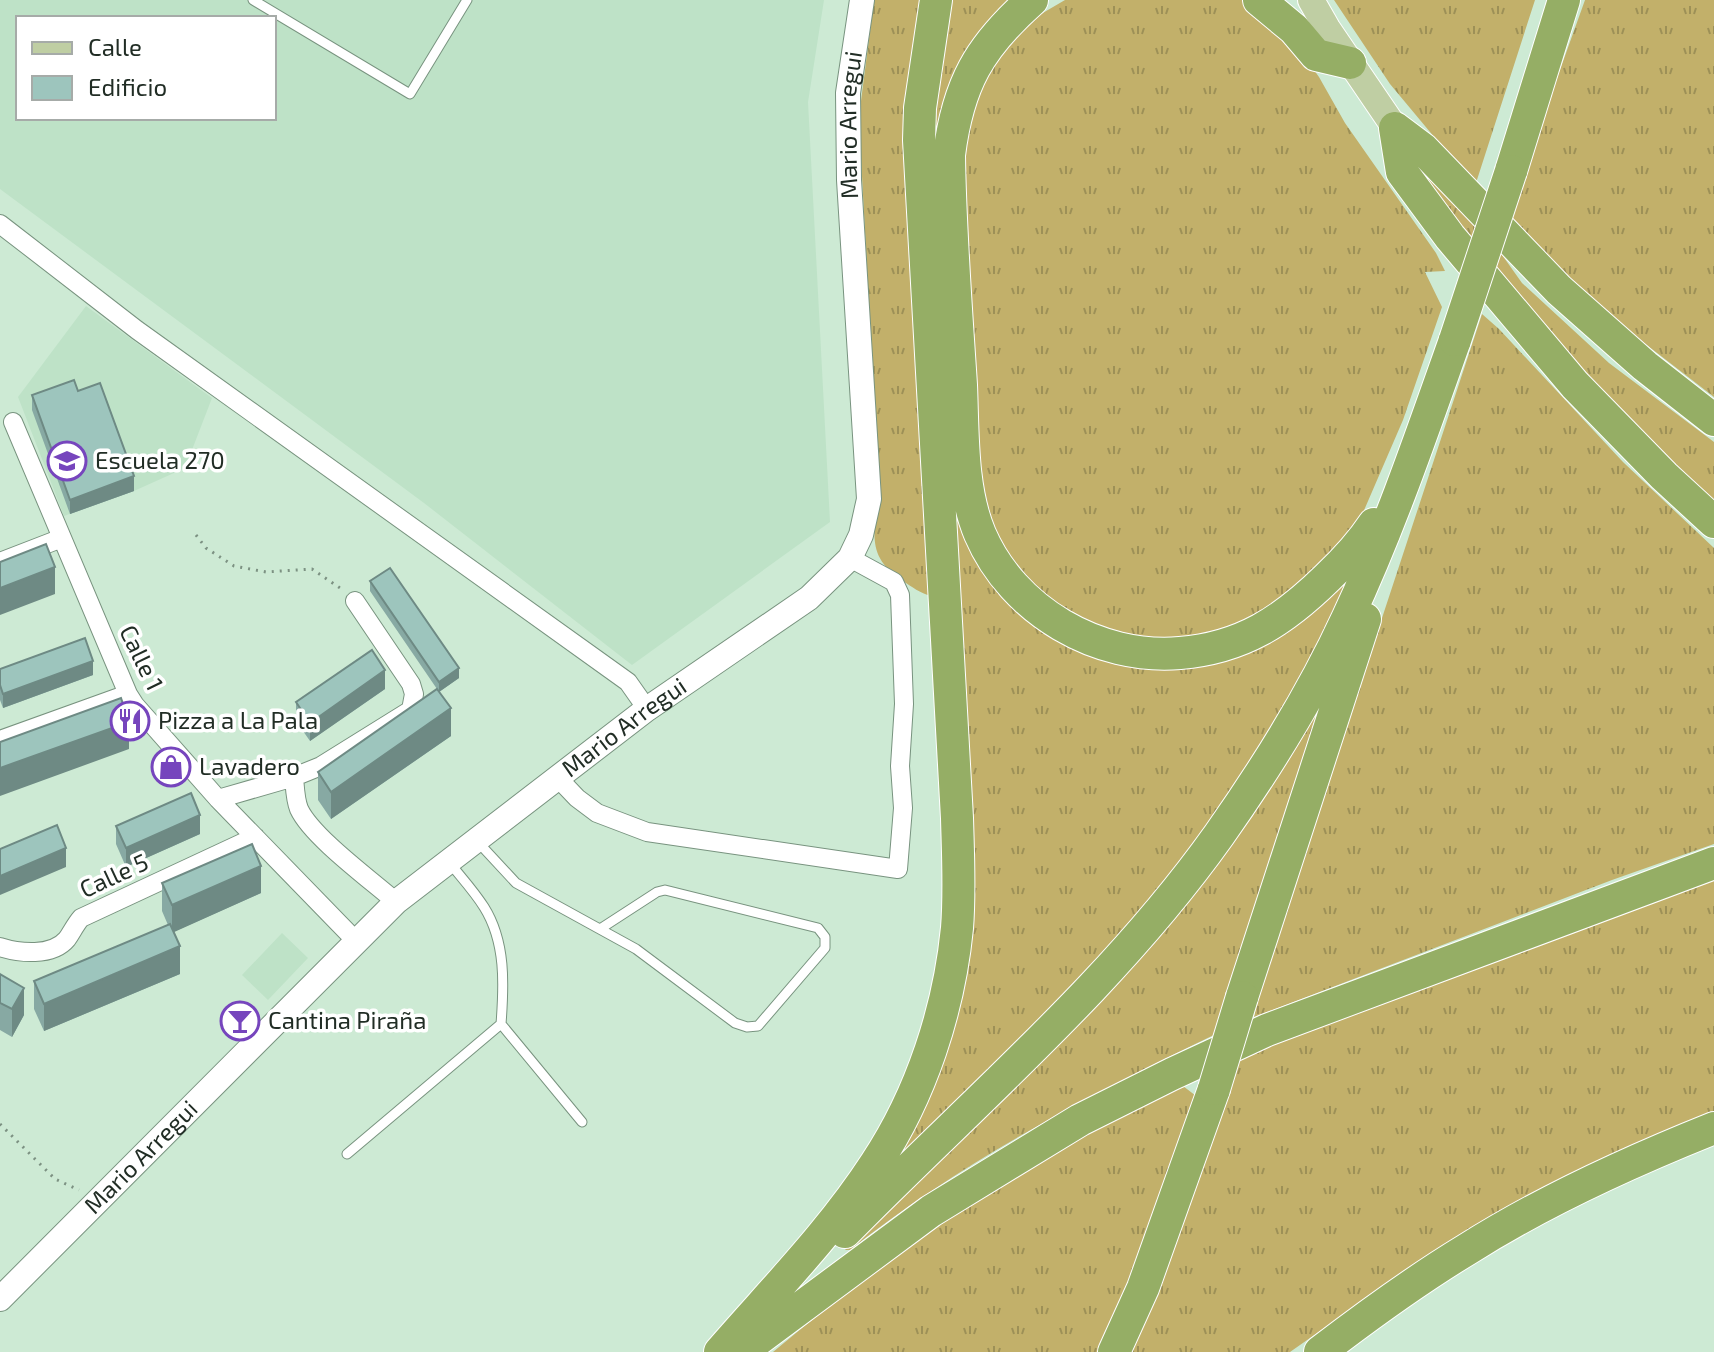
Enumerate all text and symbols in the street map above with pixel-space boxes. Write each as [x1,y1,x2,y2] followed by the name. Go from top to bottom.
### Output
[16,16,276,120] legend
[88,32,142,61] text: Calle
[832,49,867,200] street label: Mario Arregui
[88,72,167,101] text: Edificio
[46,440,88,482] school or university icon: Escuela 270
[95,445,225,474] place label: Escuela 270
[114,620,170,695] street label: Calle 1
[555,671,691,782] street label: Mario Arregui
[109,700,151,742] restaurant icon: Pizza a La Pala
[158,705,318,734] place label: Pizza a La Pala
[150,746,192,788] shop icon: Lavadero
[199,751,300,780] place label: Lavadero
[75,846,152,903] street label: Calle 5
[219,1000,261,1042] bar icon: Cantina Piraña
[268,1005,426,1034] place label: Cantina Piraña
[78,1094,203,1219] street label: Mario Arregui

